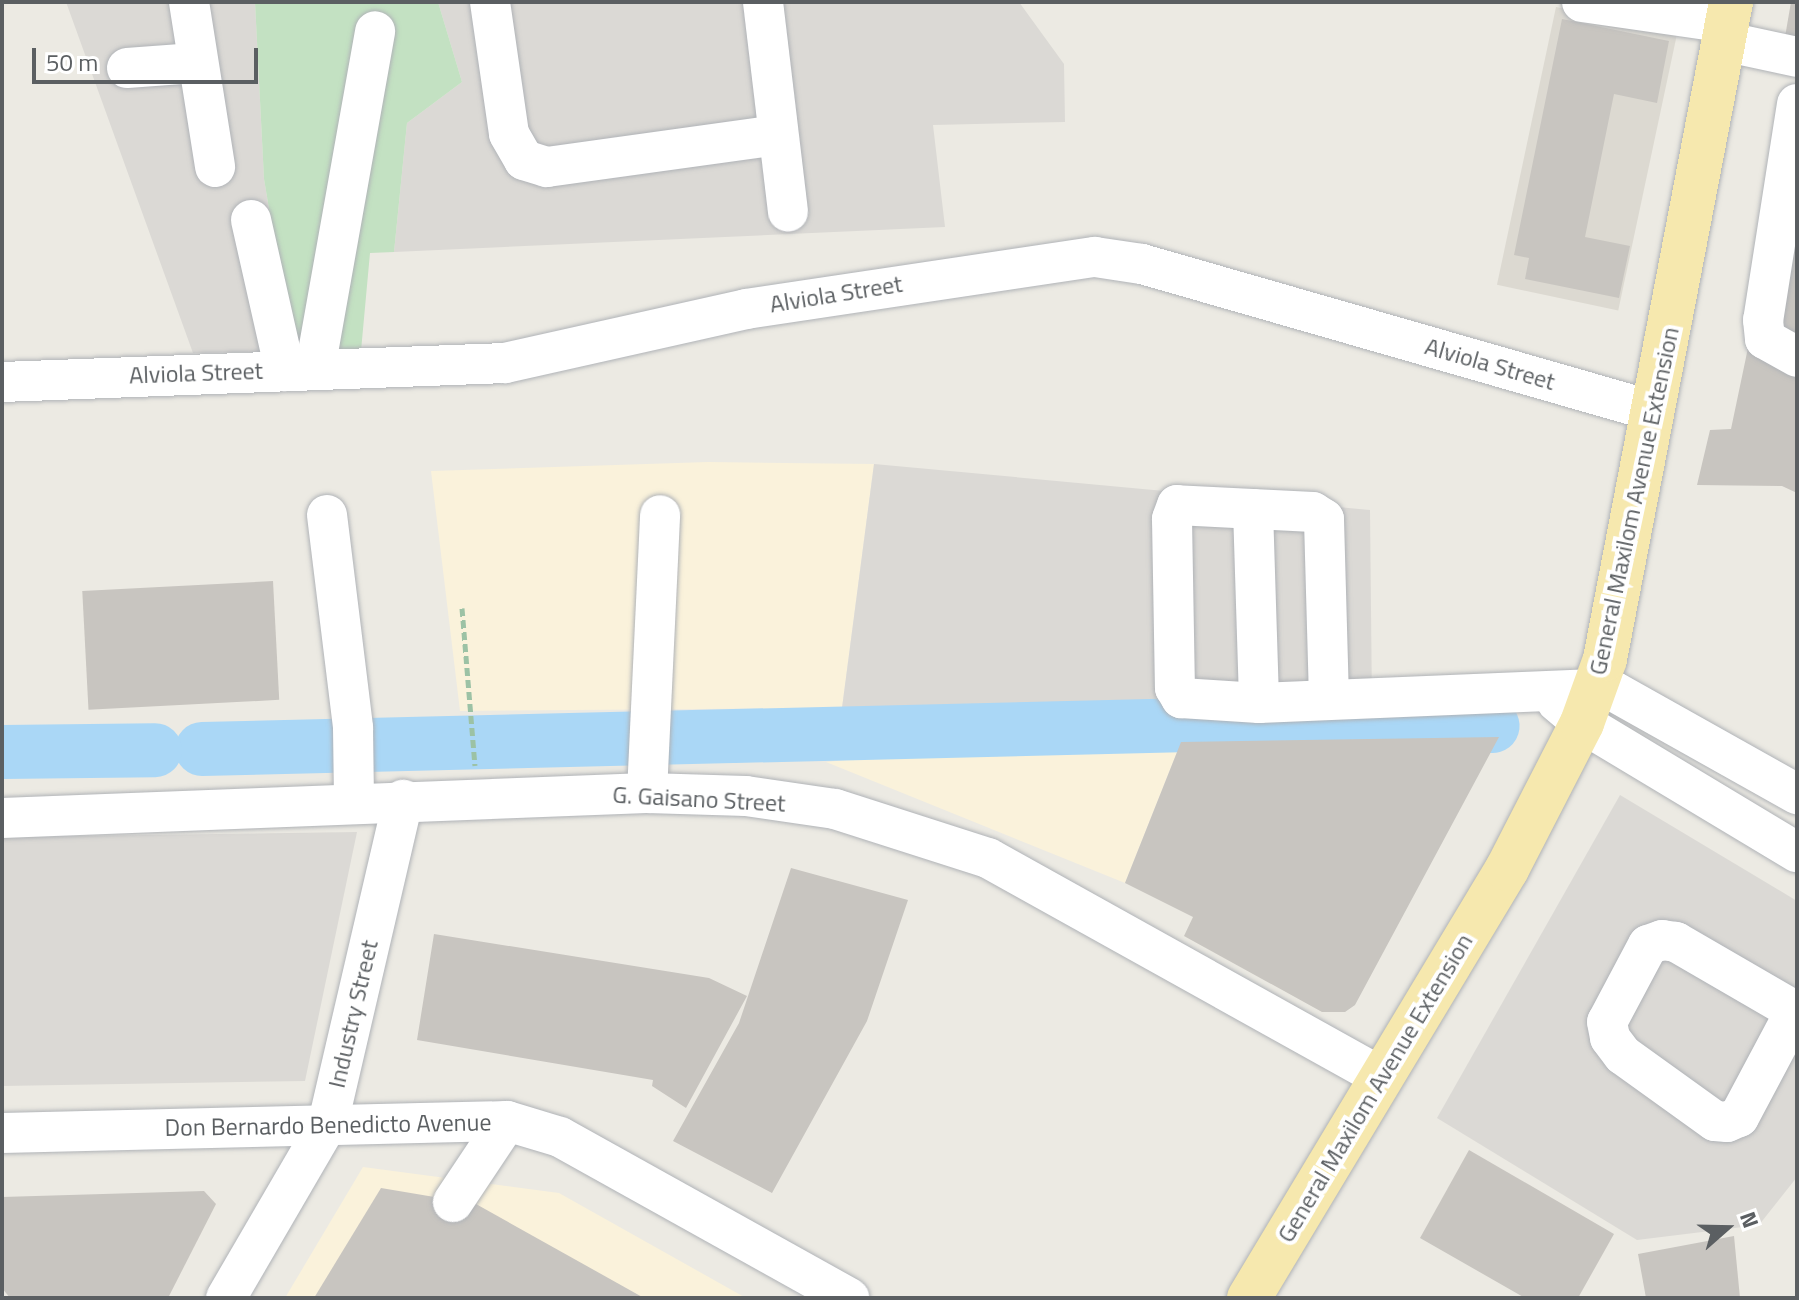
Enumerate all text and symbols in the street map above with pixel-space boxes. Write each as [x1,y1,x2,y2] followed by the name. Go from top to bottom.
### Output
[36,32,262,82] scale bar
[46,44,98,80] text: 50 m
[768,269,904,319] street label: Alviola Street
[1583,324,1685,678] street label: General Maxilom Avenue Extension
[1422,332,1558,396] street label: Alviola Street
[129,356,263,390] street label: Alviola Street
[612,780,786,818] street label: G. Gaisano Street
[1271,929,1479,1247] street label: General Maxilom Avenue Extension
[322,937,384,1091] street label: Industry Street
[164,1108,492,1142] street label: Don Bernardo Benedicto Avenue
[1687,1188,1767,1268] north arrow
[1731,1207,1768,1233] text: N

